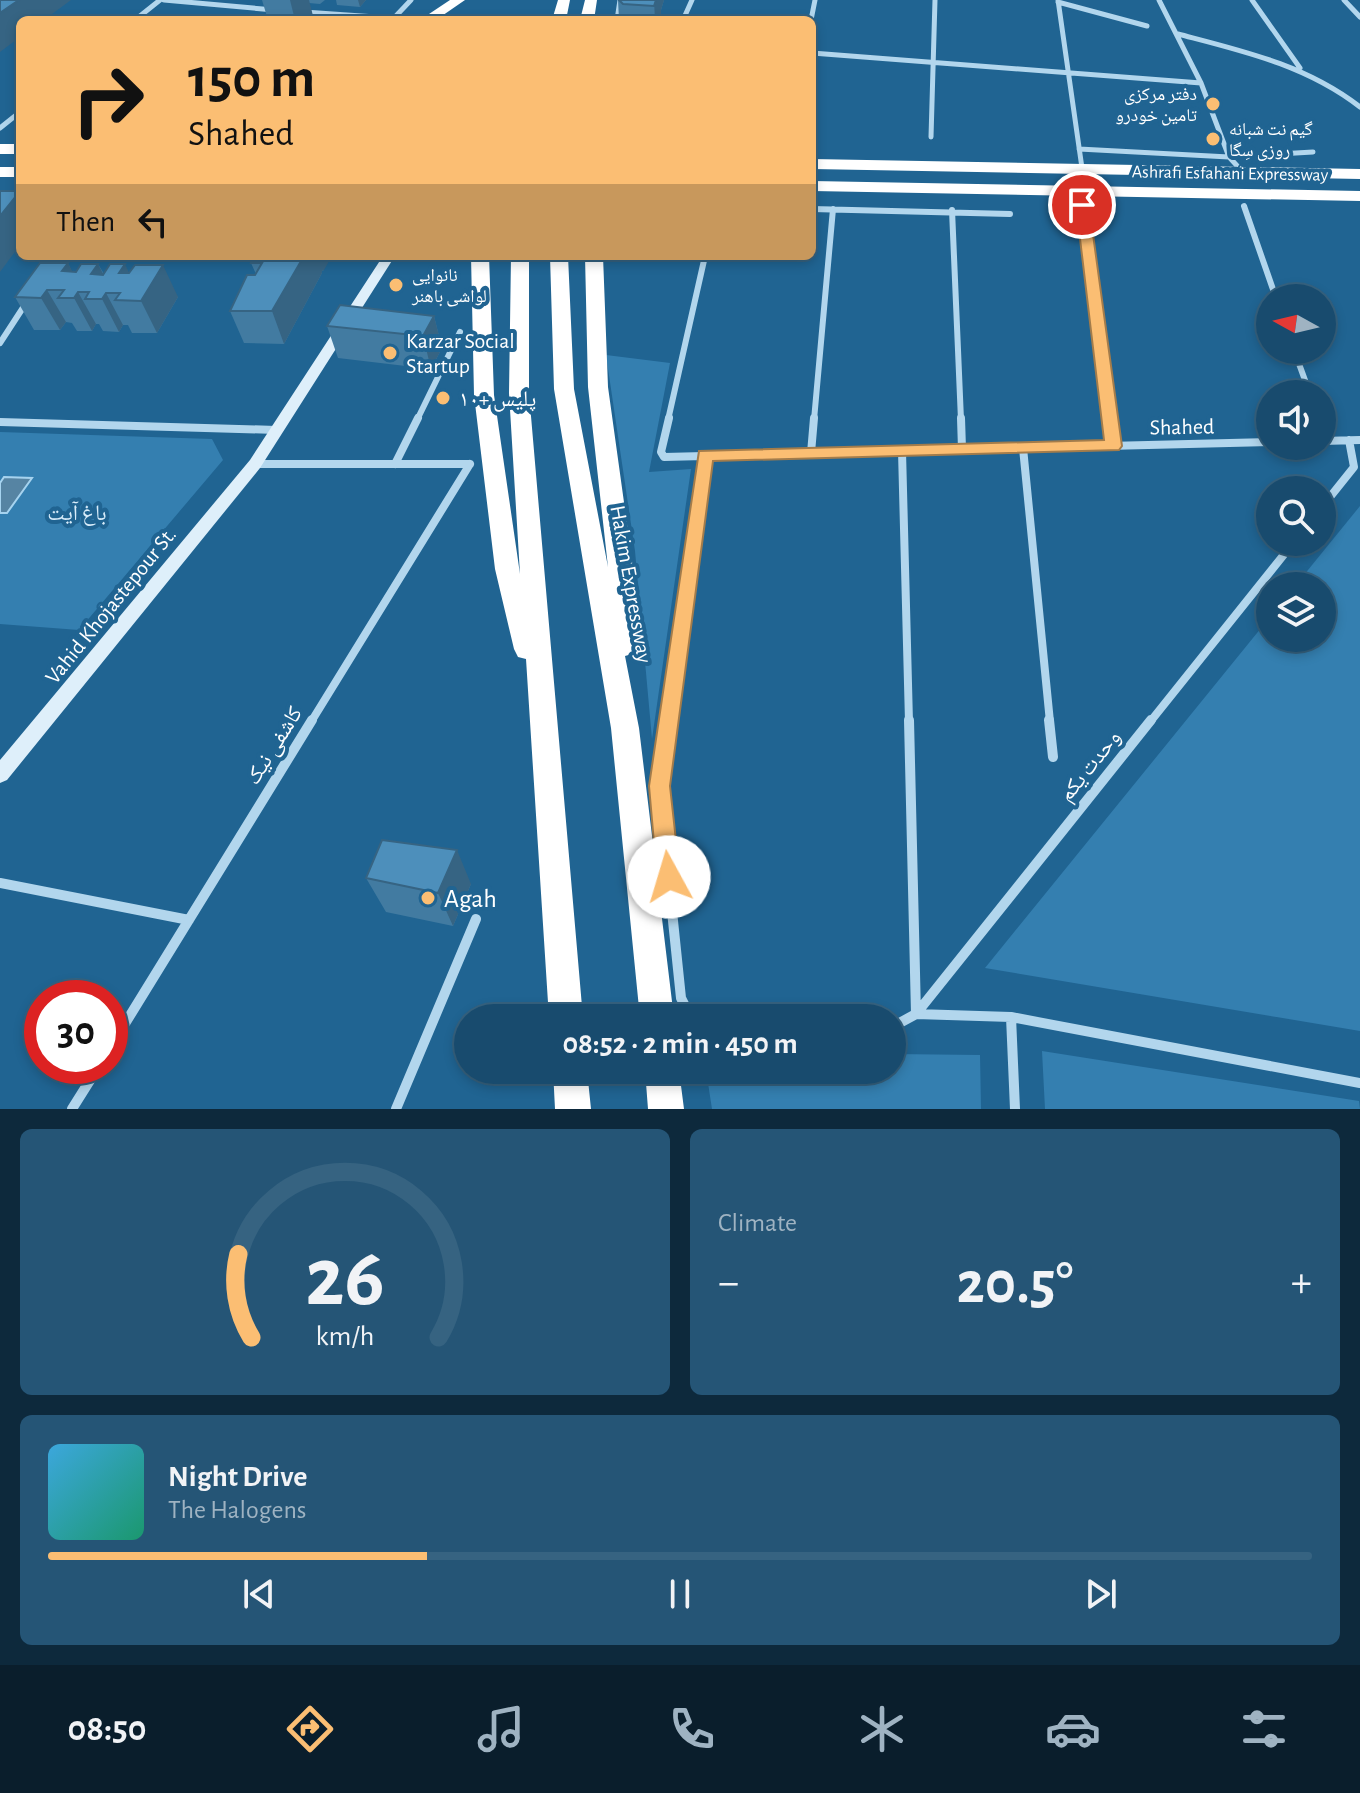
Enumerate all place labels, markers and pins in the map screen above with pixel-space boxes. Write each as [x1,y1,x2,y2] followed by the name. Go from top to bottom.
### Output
[1115,86,1197,126] place label: دفتر مرکزی تامین خودرو
[1204,95,1222,113] marker: دفتر مرکزی تامین خودرو
[1229,121,1313,161] place label: گیم نت شبانه روزی سِگا
[1204,130,1222,148] marker: گیم نت شبانه روزی سِگا
[1048,171,1116,239] pin
[411,267,487,307] place label: نانوایی لواشی باهنر
[387,276,405,294] marker: نانوایی لواشی باهنر
[406,330,515,377] place label: Karzar Social Startup
[381,344,399,362] marker: Karzar Social Startup
[459,388,536,412] place label: پلیس +۱۰
[434,389,452,407] marker: پلیس +۱۰
[444,886,497,912] place label: Agah
[419,889,437,907] marker: Agah

